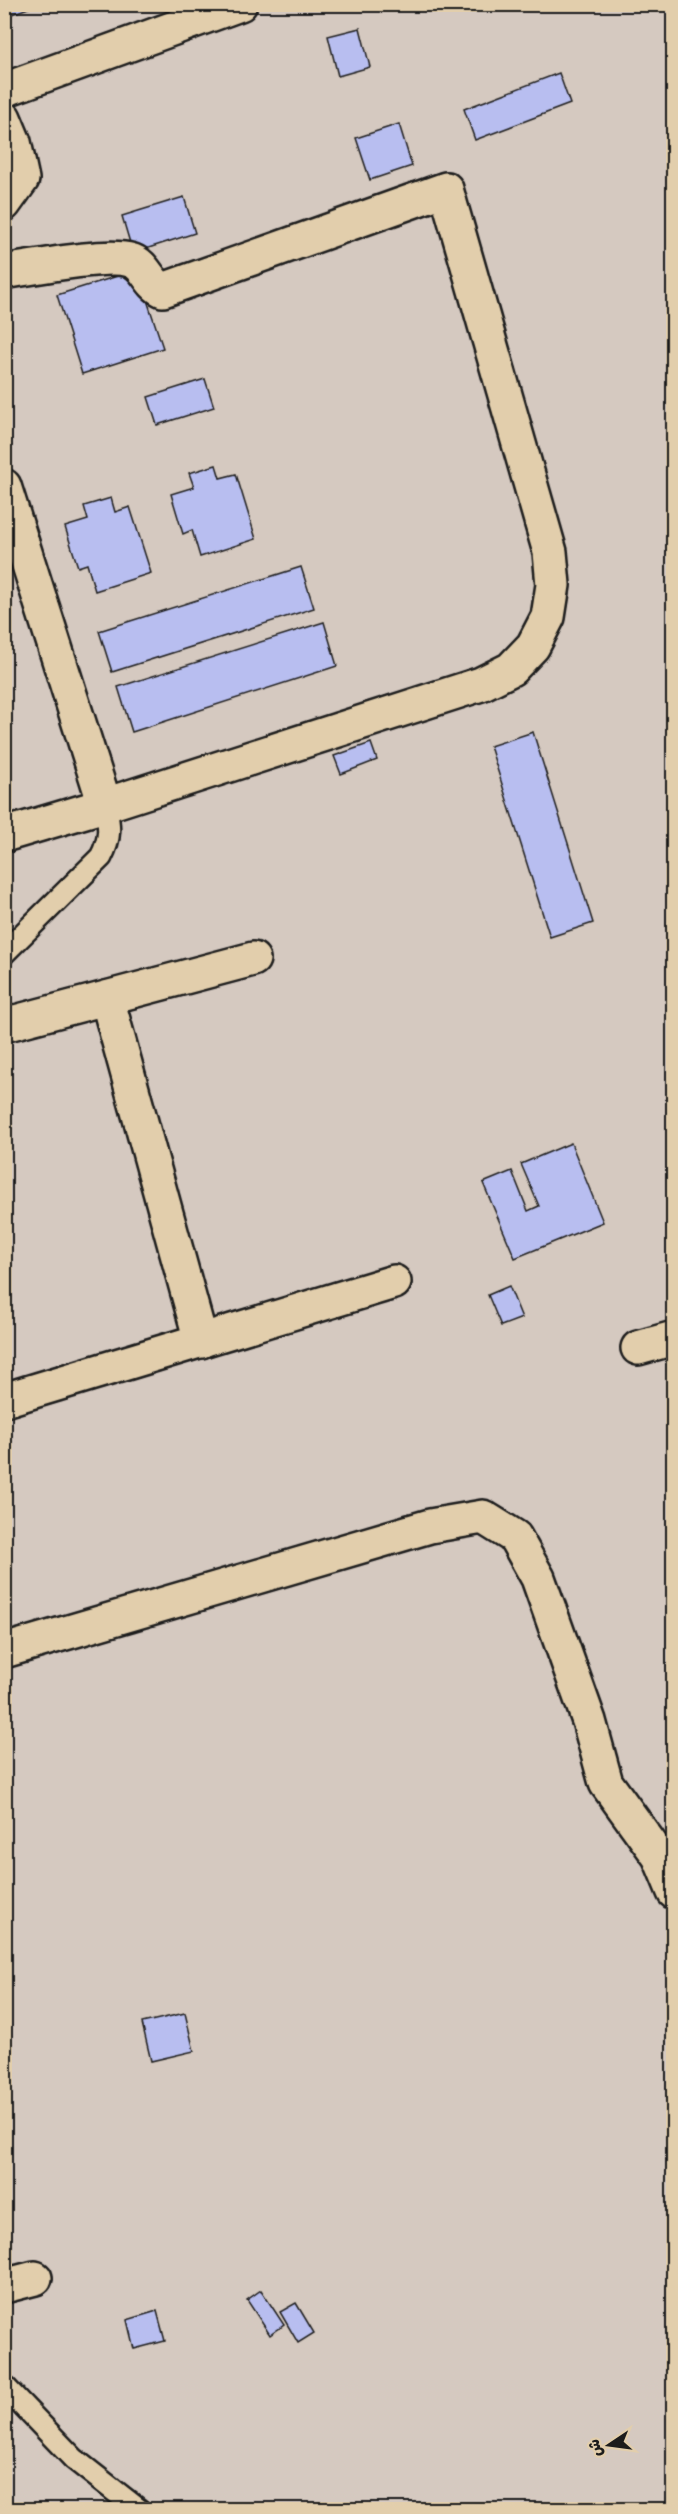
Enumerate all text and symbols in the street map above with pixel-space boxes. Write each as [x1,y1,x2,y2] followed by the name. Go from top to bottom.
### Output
[579,2415,639,2475] north arrow
[584,2438,606,2459] text: ش

